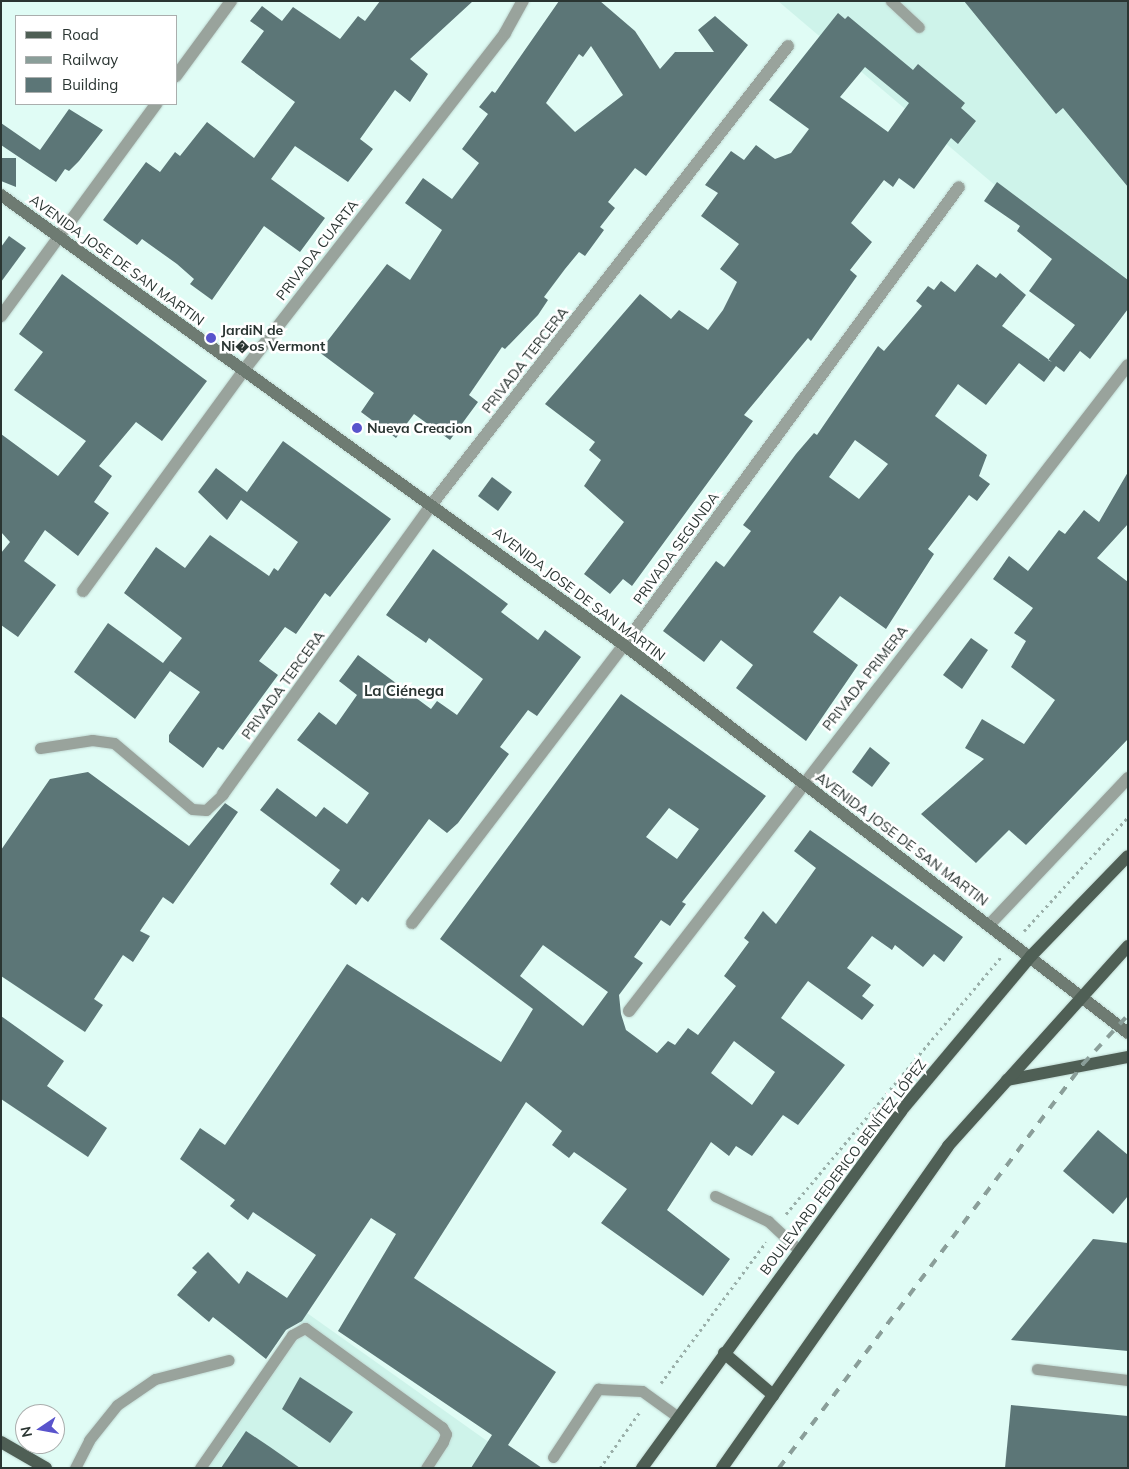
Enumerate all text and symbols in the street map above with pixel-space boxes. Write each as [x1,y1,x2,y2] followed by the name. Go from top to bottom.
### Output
[15,15,178,105] legend
[62,25,99,44] text: Road
[62,50,118,69] text: Railway
[62,75,118,94] text: Building
[26,191,208,329] street label: AVENIDA JOSE DE SAN MARTIN
[273,196,361,304] street label: PRIVADA CUARTA
[478,304,572,416] street label: PRIVADA TERCERA
[221,322,325,354] place label: JardiN de Ni�os Vermont
[205,332,217,344] marker: JardiN de Ni�os Vermont
[367,420,472,436] place label: Nueva Creacion
[351,422,363,434] marker: Nueva Creacion
[630,489,722,607] street label: PRIVADA SEGUNDA
[489,524,669,664] street label: AVENIDA JOSE DE SAN MARTIN
[819,622,911,734] street label: PRIVADA PRIMERA
[238,628,328,742] street label: PRIVADA TERCERA
[364,682,444,700] district label: La Ciénega
[812,769,992,909] street label: AVENIDA JOSE DE SAN MARTIN
[756,1056,930,1278] street label: BOULEVARD FEDERICO BENÍTEZ LÓPEZ
[15,1404,65,1454] north arrow
[16,1425,36,1439] text: N

